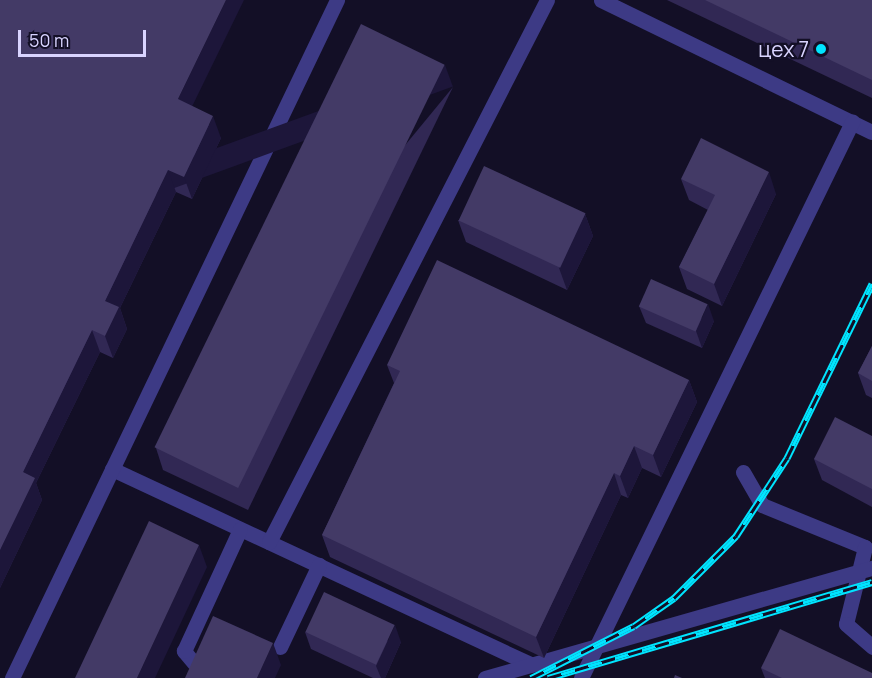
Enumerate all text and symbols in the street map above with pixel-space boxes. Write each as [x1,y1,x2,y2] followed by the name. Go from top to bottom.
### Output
[21,18,148,56] scale bar
[29,28,69,52] text: 50 m
[758,36,809,62] place label: цех 7
[814,42,828,56] marker: цех 7

